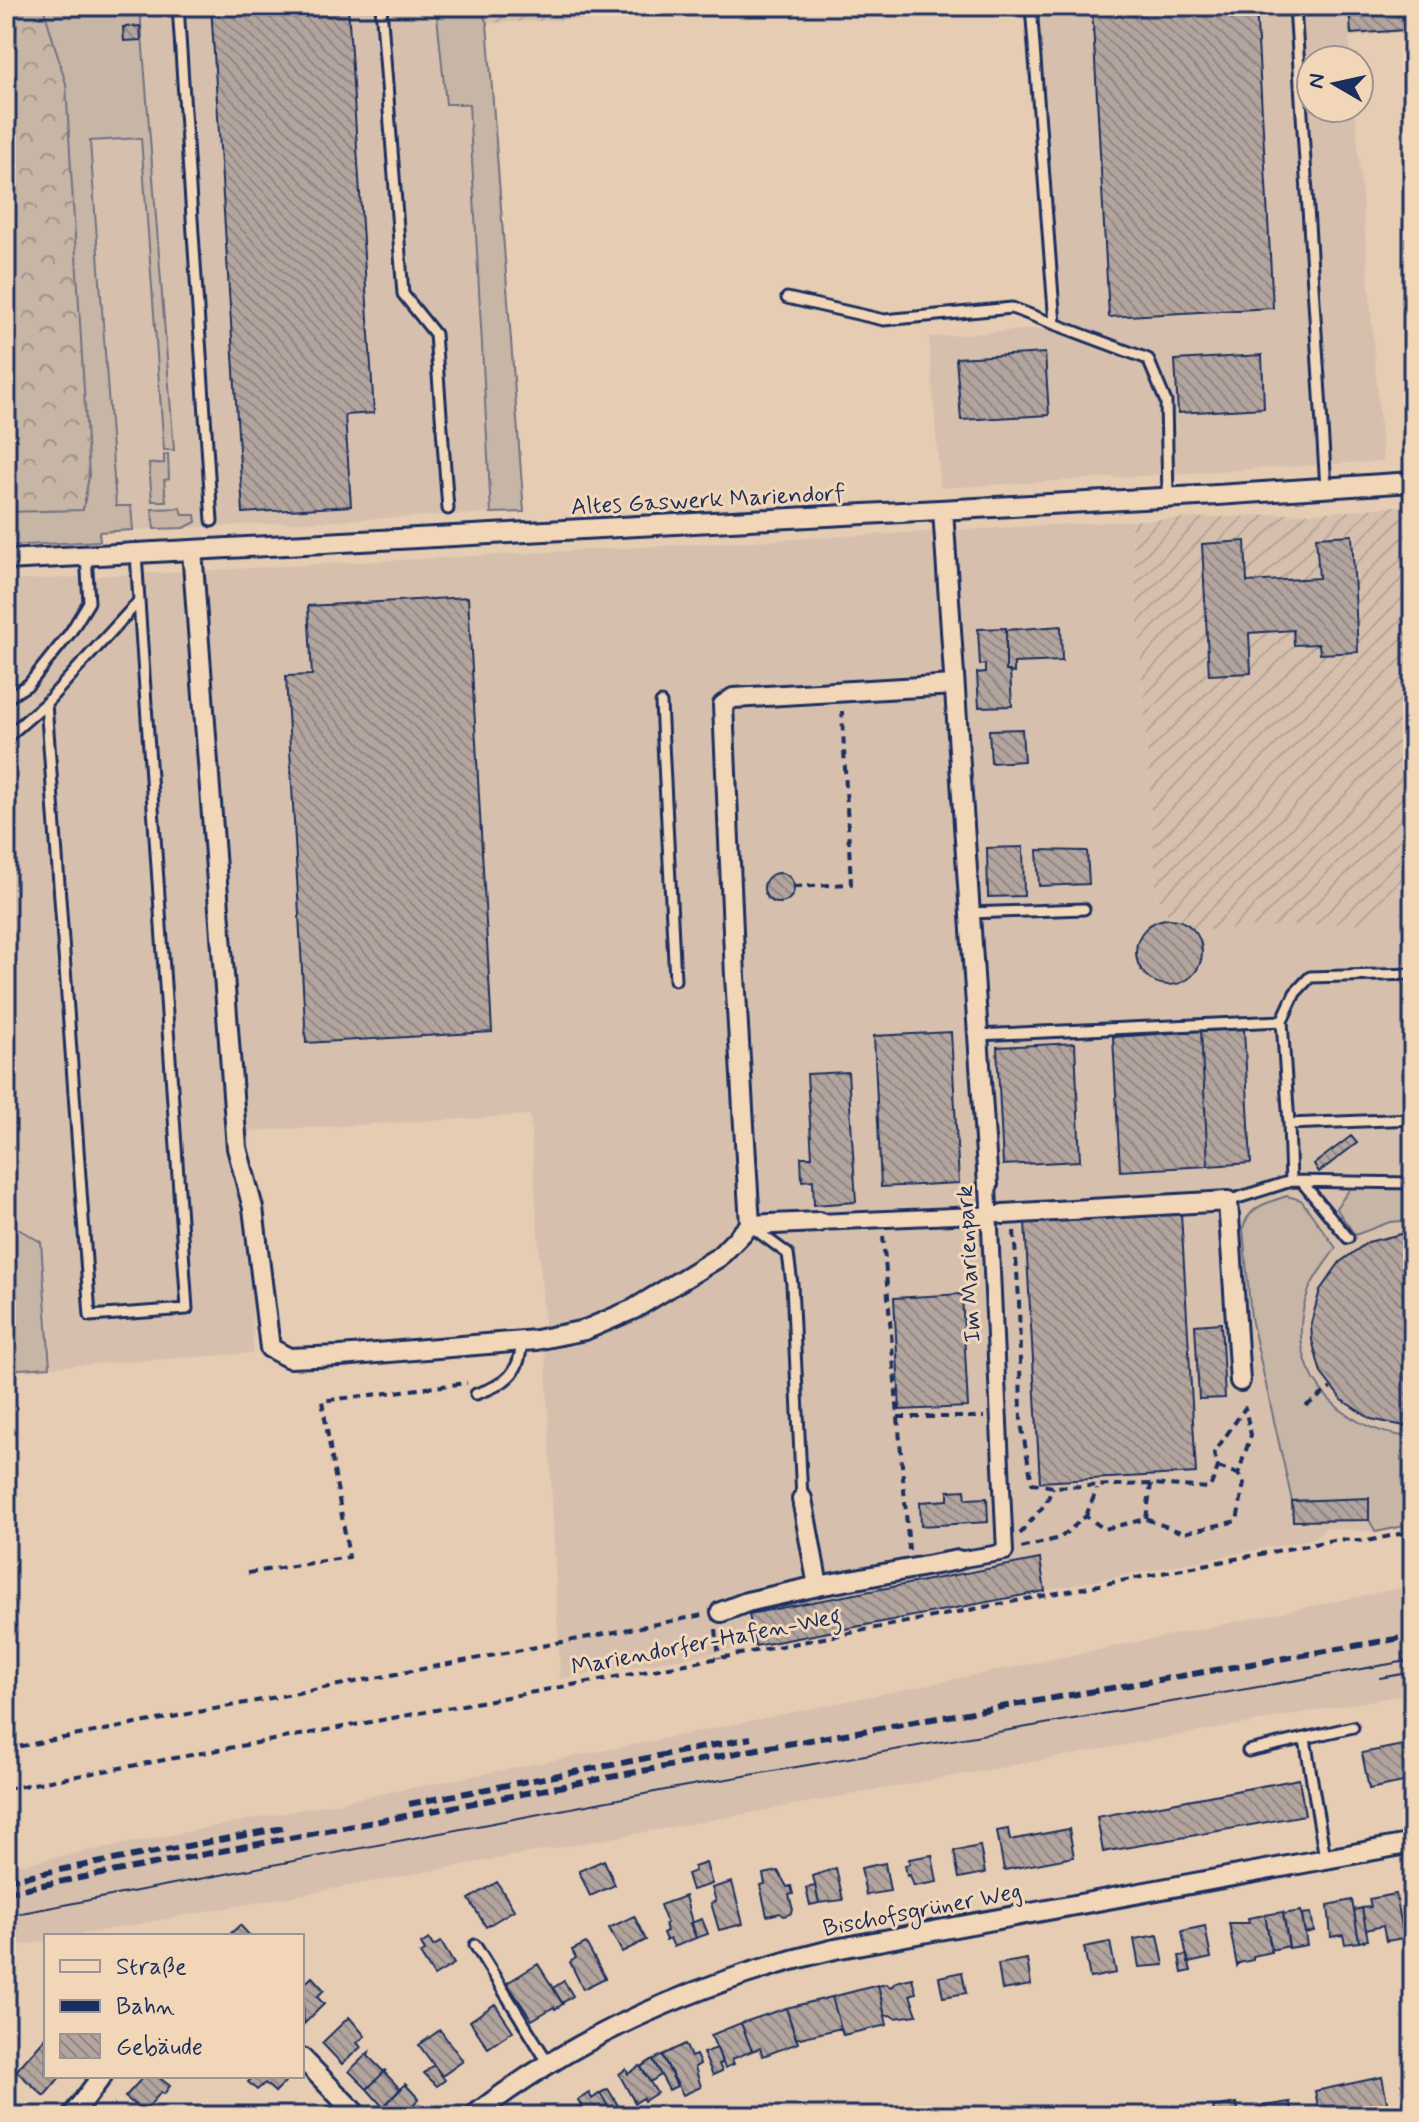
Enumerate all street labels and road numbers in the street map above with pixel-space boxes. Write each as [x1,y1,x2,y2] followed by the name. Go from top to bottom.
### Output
[570,478,846,523] street label: Altes Gaswerk Mariendorf
[950,1184,989,1343] street label: Im Marienpark
[569,1601,844,1687] street label: Mariendorfer-Hafen-Weg
[820,1876,1025,1947] street label: Bischofsgrüner Weg

